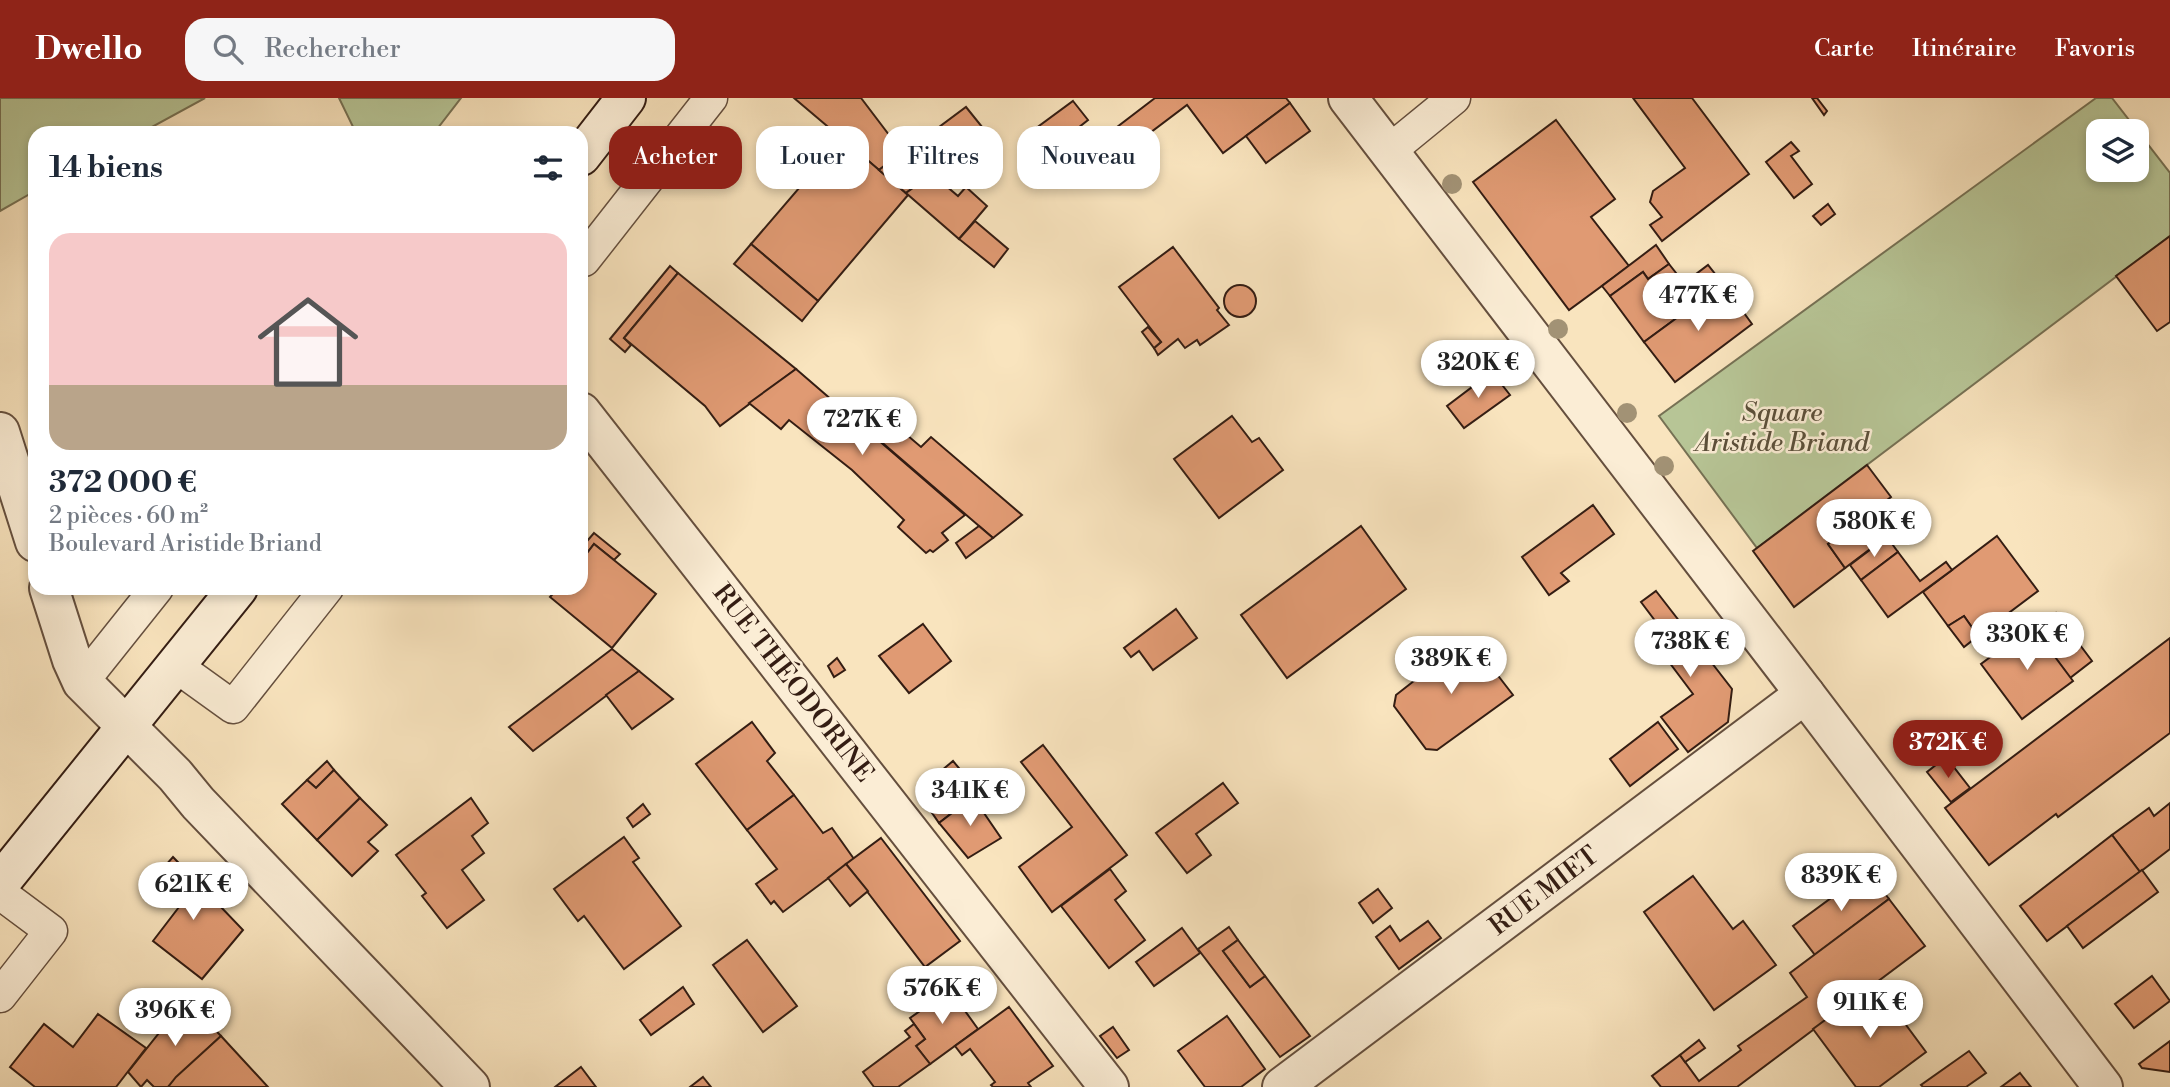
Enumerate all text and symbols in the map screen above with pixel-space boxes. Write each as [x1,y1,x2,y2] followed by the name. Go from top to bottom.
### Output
[185,18,675,81] search box
[35,29,143,70] text: Dwello
[209,30,247,68] icon: search
[265,33,401,65] text: Rechercher
[1814,34,1874,64] text: Carte
[1912,34,2017,64] text: Itinéraire
[2055,34,2135,64] text: Favoris
[2086,119,2149,182] map controls
[2086,119,2149,182] button: layers
[609,126,742,189] chip: Acheter
[756,126,869,189] chip: Louer
[883,126,1003,189] chip: Filtres
[1017,126,1160,189] chip: Nouveau
[49,149,163,187] text: 14 biens
[529,149,567,187] icon: filters
[1641,274,1755,333] pin: 477K €
[245,279,371,405] icon: home
[1659,282,1737,310] text: 477K €
[1421,341,1535,400] pin: 320K €
[1437,349,1519,377] text: 320K €
[1692,397,1870,459] park label: Square Aristide Briand
[805,398,919,457] pin: 727K €
[823,406,901,434] text: 727K €
[49,464,197,502] text: 372 000 €
[1817,500,1931,559] pin: 580K €
[49,502,208,530] text: 2 pièces · 60 m²
[1833,508,1915,536] text: 580K €
[49,530,322,558] text: Boulevard Aristide Briand
[706,576,882,789] street label: RUE THÉODORINE
[1970,612,2084,672] pin: 330K €
[1633,620,1747,679] pin: 738K €
[1986,621,2068,649] text: 330K €
[1650,628,1730,656] text: 738K €
[1394,636,1508,696] pin: 389K €
[1411,645,1491,673] text: 389K €
[1891,720,2005,780] pin: 372K €
[1909,729,1987,757] text: 372K €
[913,768,1027,828] pin: 341K €
[931,777,1009,805] text: 341K €
[1483,839,1605,943] street label: RUE MIET
[1784,854,1898,913] pin: 839K €
[136,862,250,922] pin: 621K €
[1801,862,1881,890] text: 839K €
[154,871,232,899] text: 621K €
[885,967,999,1026] pin: 576K €
[903,975,981,1003] text: 576K €
[1813,981,1927,1040] pin: 911K €
[118,988,232,1048] pin: 396K €
[1833,989,1907,1017] text: 911K €
[135,997,215,1025] text: 396K €

